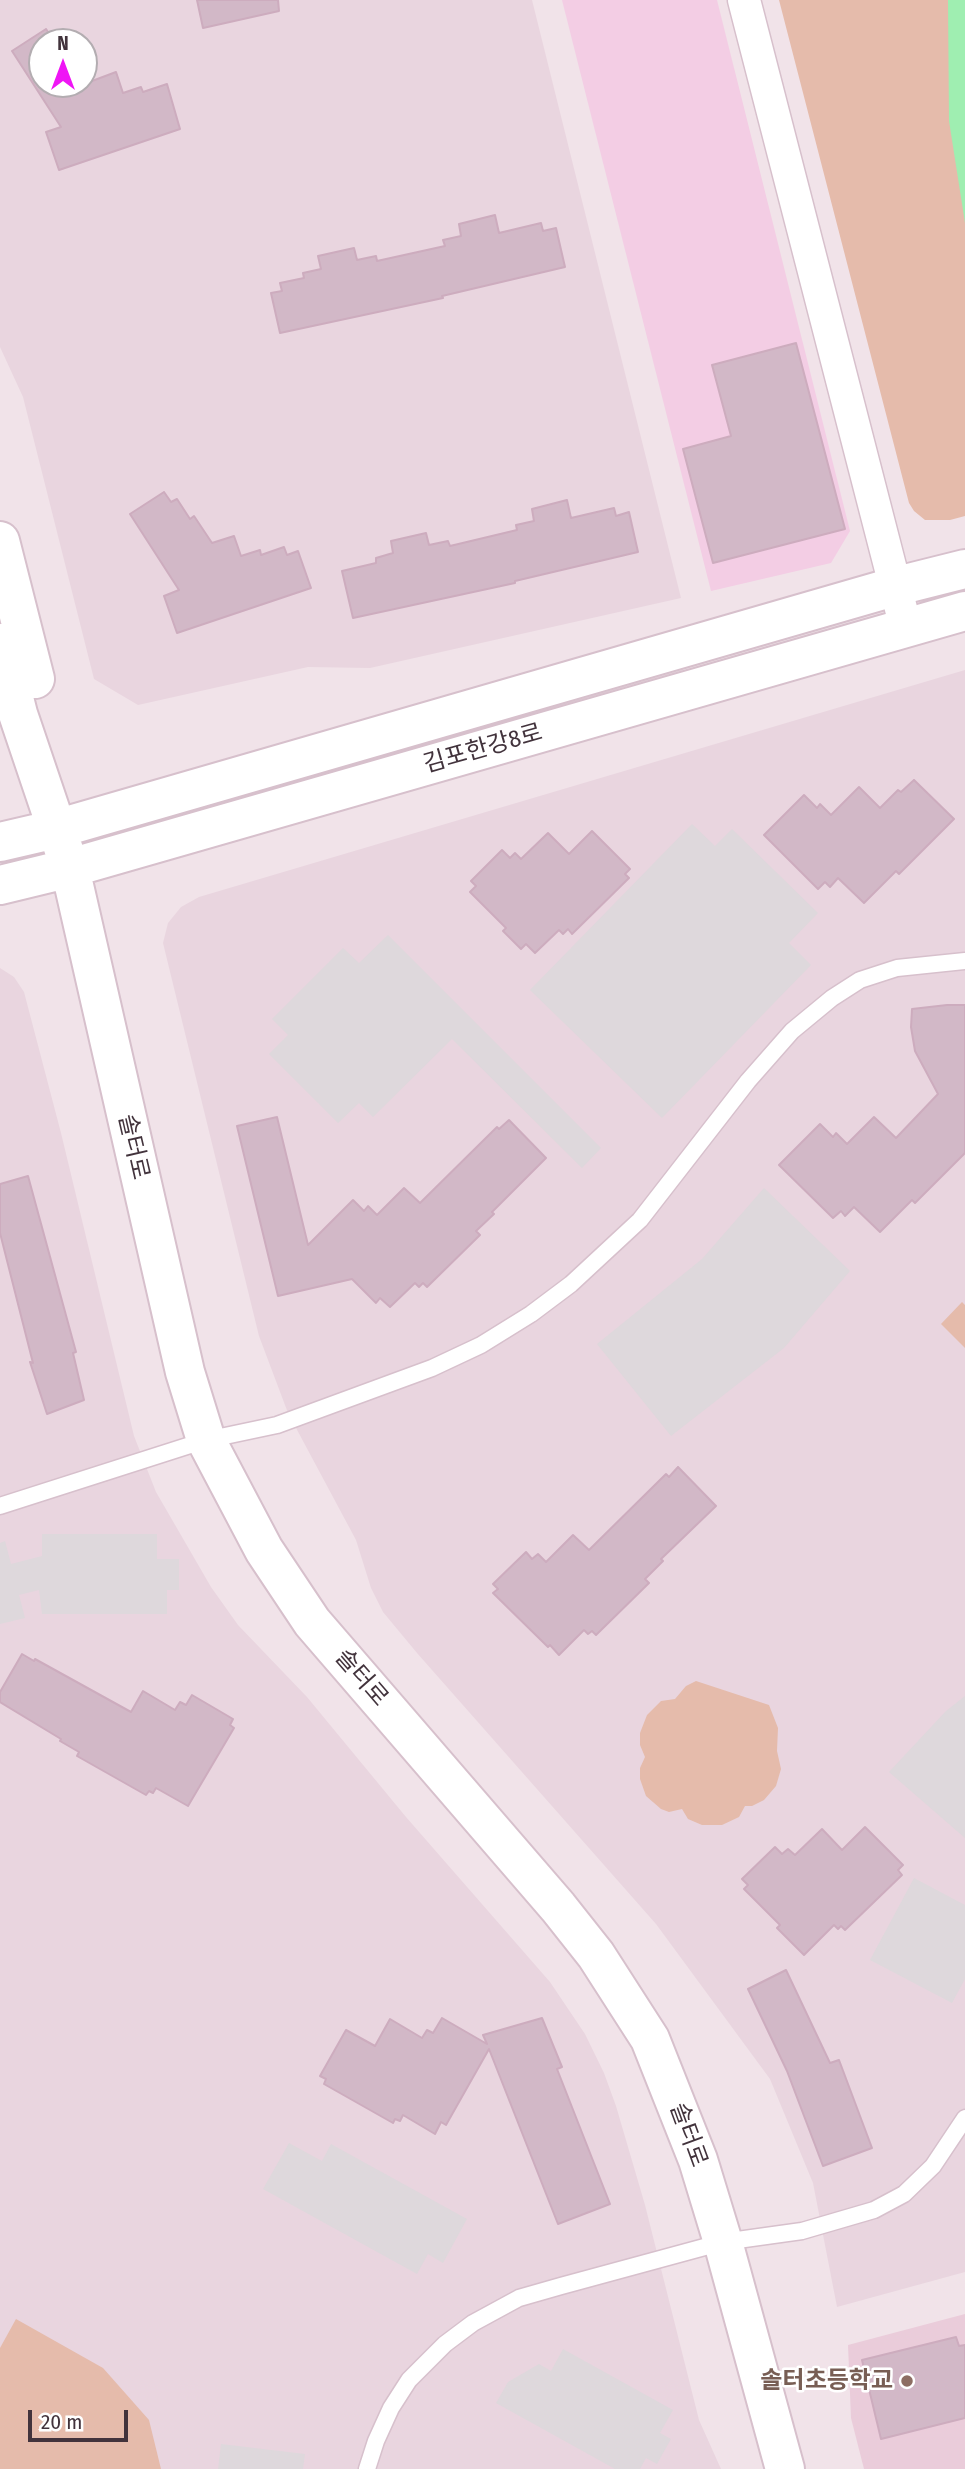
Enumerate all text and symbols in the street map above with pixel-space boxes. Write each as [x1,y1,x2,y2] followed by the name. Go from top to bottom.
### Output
[28,28,98,98] north arrow
[57,32,69,55] text: N
[420,718,546,780] street label: 김포한강8로
[112,1111,154,1183] street label: 솔터로
[328,1644,394,1712] street label: 솔터로
[663,2099,713,2171] street label: 솔터로
[761,2367,893,2395] place label: 솔터초등학교
[899,2373,915,2389] marker: 솔터초등학교
[32,2396,131,2440] scale bar
[41,2409,82,2435] text: 20 m

